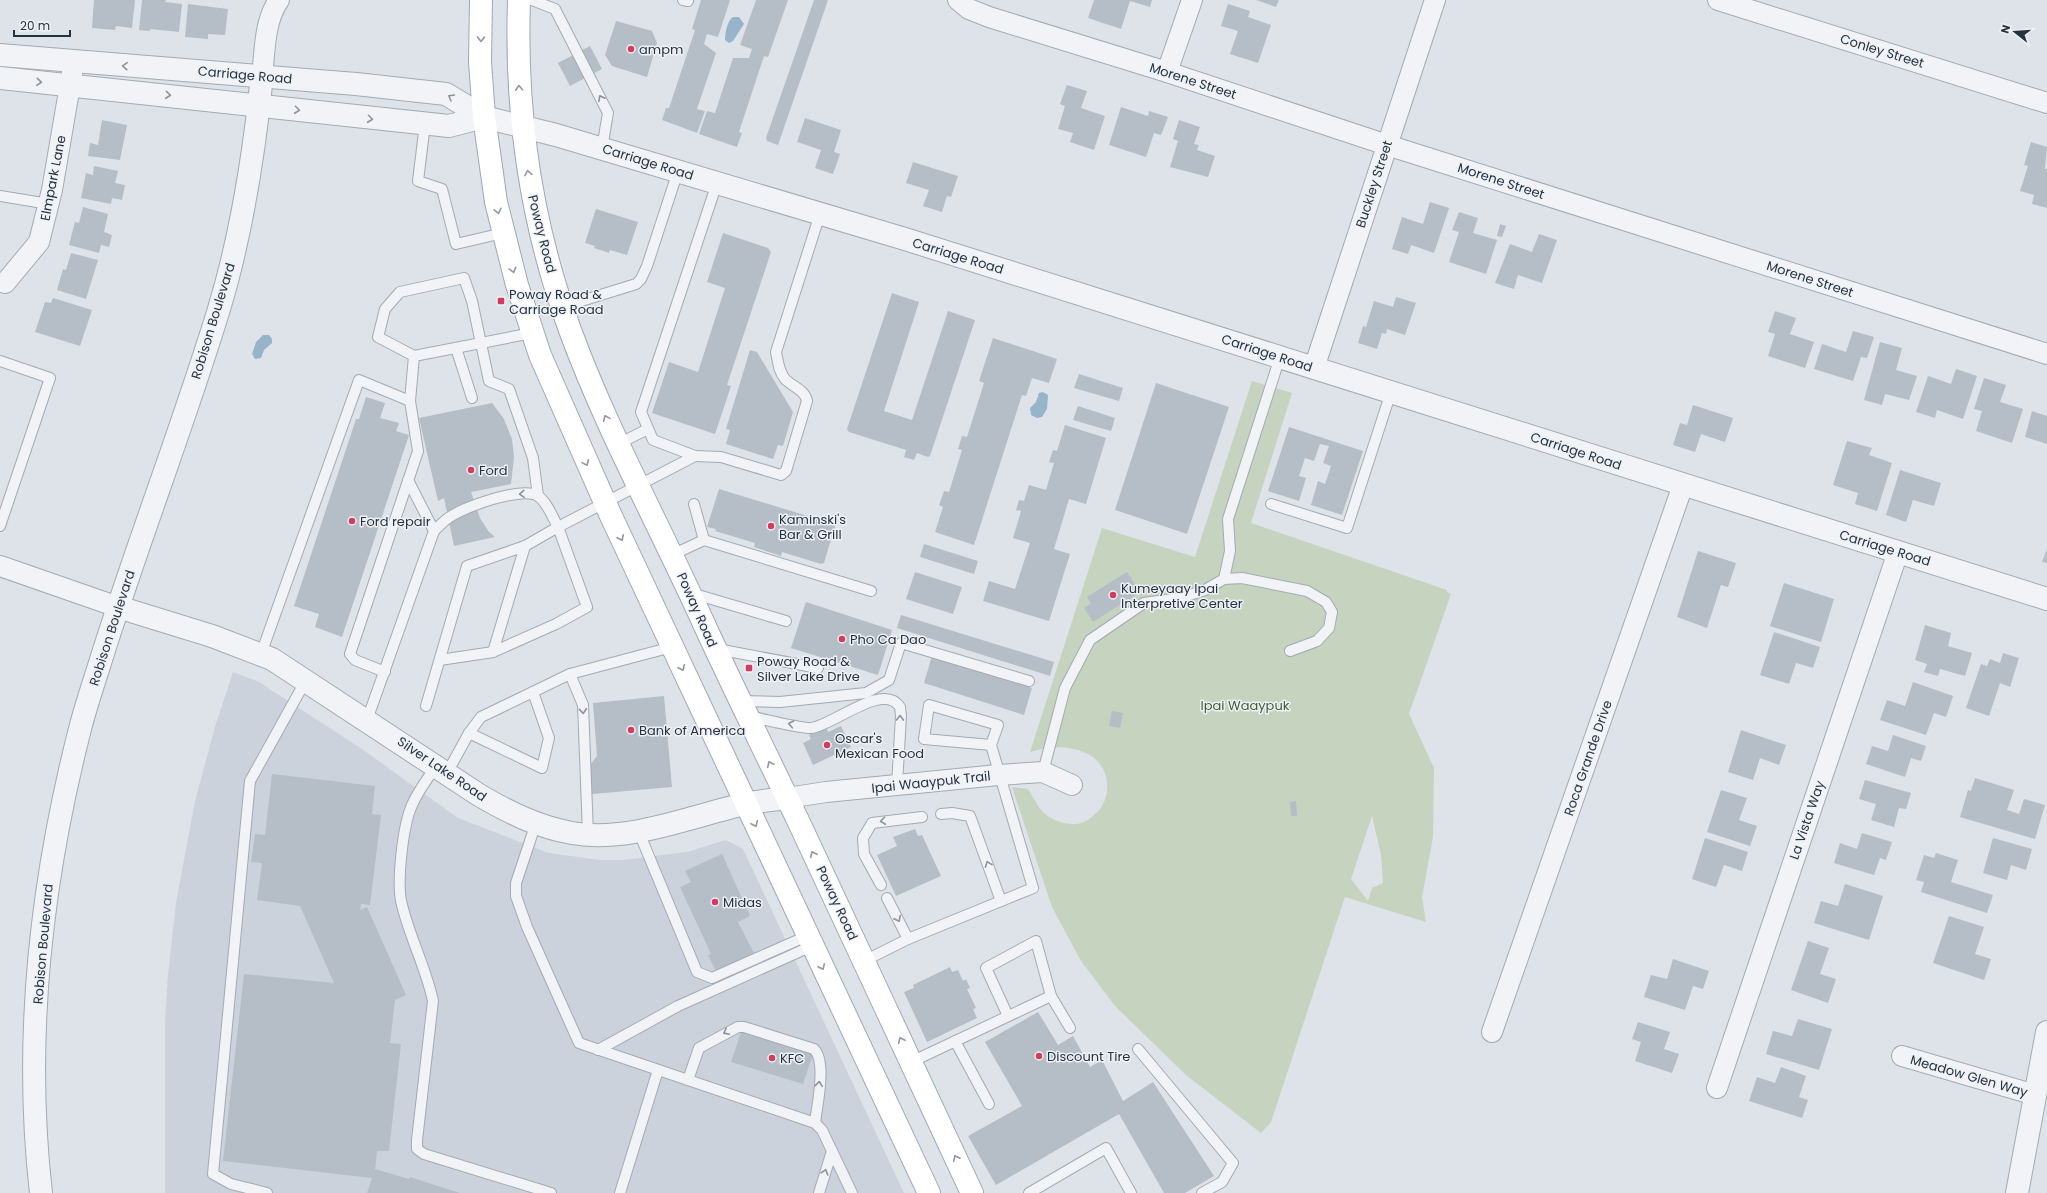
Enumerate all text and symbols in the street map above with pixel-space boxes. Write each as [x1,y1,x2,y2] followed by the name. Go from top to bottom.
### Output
[14,12,70,38] scale bar
[1995,12,2035,52] north arrow
[20,17,50,34] text: 20 m
[1997,23,2014,35] text: N
[1838,29,1927,73] street label: Conley Street
[477,36,485,42] one-way arrow
[639,40,683,59] place label: ampm
[626,44,636,54] marker: ampm
[1147,58,1239,104] street label: Morene Street
[122,61,128,70] one-way arrow
[197,61,293,89] street label: Carriage Road
[36,77,42,86] one-way arrow
[515,84,524,91] one-way arrow
[165,91,171,100] one-way arrow
[448,94,455,101] one-way arrow
[598,94,606,102] one-way arrow
[294,105,300,114] one-way arrow
[367,114,374,123] one-way arrow
[35,134,71,222] street label: Elmpark Lane
[1351,138,1397,230] street label: Buckley Street
[600,139,696,185] street label: Carriage Road
[1455,158,1547,204] street label: Morene Street
[524,170,533,176] one-way arrow
[523,193,561,275] street label: Poway Road
[493,207,502,214] one-way arrow
[910,233,1006,279] street label: Carriage Road
[1764,256,1856,302] street label: Morene Street
[186,261,240,381] street label: Robison Boulevard
[508,267,517,274] one-way arrow
[509,285,604,319] place label: Poway Road & Carriage Road
[496,296,506,306] marker: Poway Road & Carriage Road
[1219,329,1315,377] street label: Carriage Road
[603,415,611,422] one-way arrow
[1528,427,1624,475] street label: Carriage Road
[582,459,590,466] one-way arrow
[479,461,508,480] place label: Ford
[466,465,476,475] marker: Ford
[519,490,525,499] one-way arrow
[779,510,846,544] place label: Kaminski's Bar & Grill
[360,512,431,531] place label: Ford repair
[347,516,357,526] marker: Ford repair
[766,521,776,531] marker: Kaminski's Bar & Grill
[1837,525,1933,571] street label: Carriage Road
[616,533,624,541] one-way arrow
[84,568,140,688] street label: Robison Boulevard
[672,570,722,650] street label: Poway Road
[1121,579,1243,613] place label: Kumeyaay Ipai Interpretive Center
[1108,590,1118,600] marker: Kumeyaay Ipai Interpretive Center
[850,630,926,649] place label: Pho Ca Dao
[837,634,847,644] marker: Pho Ca Dao
[757,652,860,686] place label: Poway Road & Silver Lake Drive
[744,663,754,673] marker: Poway Road & Silver Lake Drive
[677,664,685,671] one-way arrow
[1201,696,1290,715] park label: Ipai Waaypuk
[1559,698,1617,818] street label: Roca Grande Drive
[579,708,588,714] one-way arrow
[896,715,904,721] one-way arrow
[787,720,794,729] one-way arrow
[639,721,745,740] place label: Bank of America
[626,725,636,735] marker: Bank of America
[835,729,924,763] place label: Oscar's Mexican Food
[394,732,490,806] street label: Silver Lake Road
[822,740,832,750] marker: Oscar's Mexican Food
[767,760,774,768] one-way arrow
[871,766,991,798] street label: Ipai Waaypuk Trail
[1785,777,1830,862] street label: La Vista Way
[880,816,886,825] one-way arrow
[750,819,758,827] one-way arrow
[810,850,818,858] one-way arrow
[984,861,992,868] one-way arrow
[812,863,862,943] street label: Poway Road
[28,883,58,1005] street label: Robison Boulevard
[723,893,762,912] place label: Midas
[710,897,720,907] marker: Midas
[893,915,901,922] one-way arrow
[817,963,825,970] one-way arrow
[723,1028,730,1035] one-way arrow
[898,1037,906,1044] one-way arrow
[1047,1047,1130,1066] place label: Discount Tire
[780,1049,804,1068] place label: KFC
[1908,1050,2031,1102] street label: Meadow Glen Way
[1034,1051,1044,1061] marker: Discount Tire
[767,1053,777,1063] marker: KFC
[815,1081,824,1087] one-way arrow
[953,1154,961,1162] one-way arrow
[820,1168,829,1175] one-way arrow

